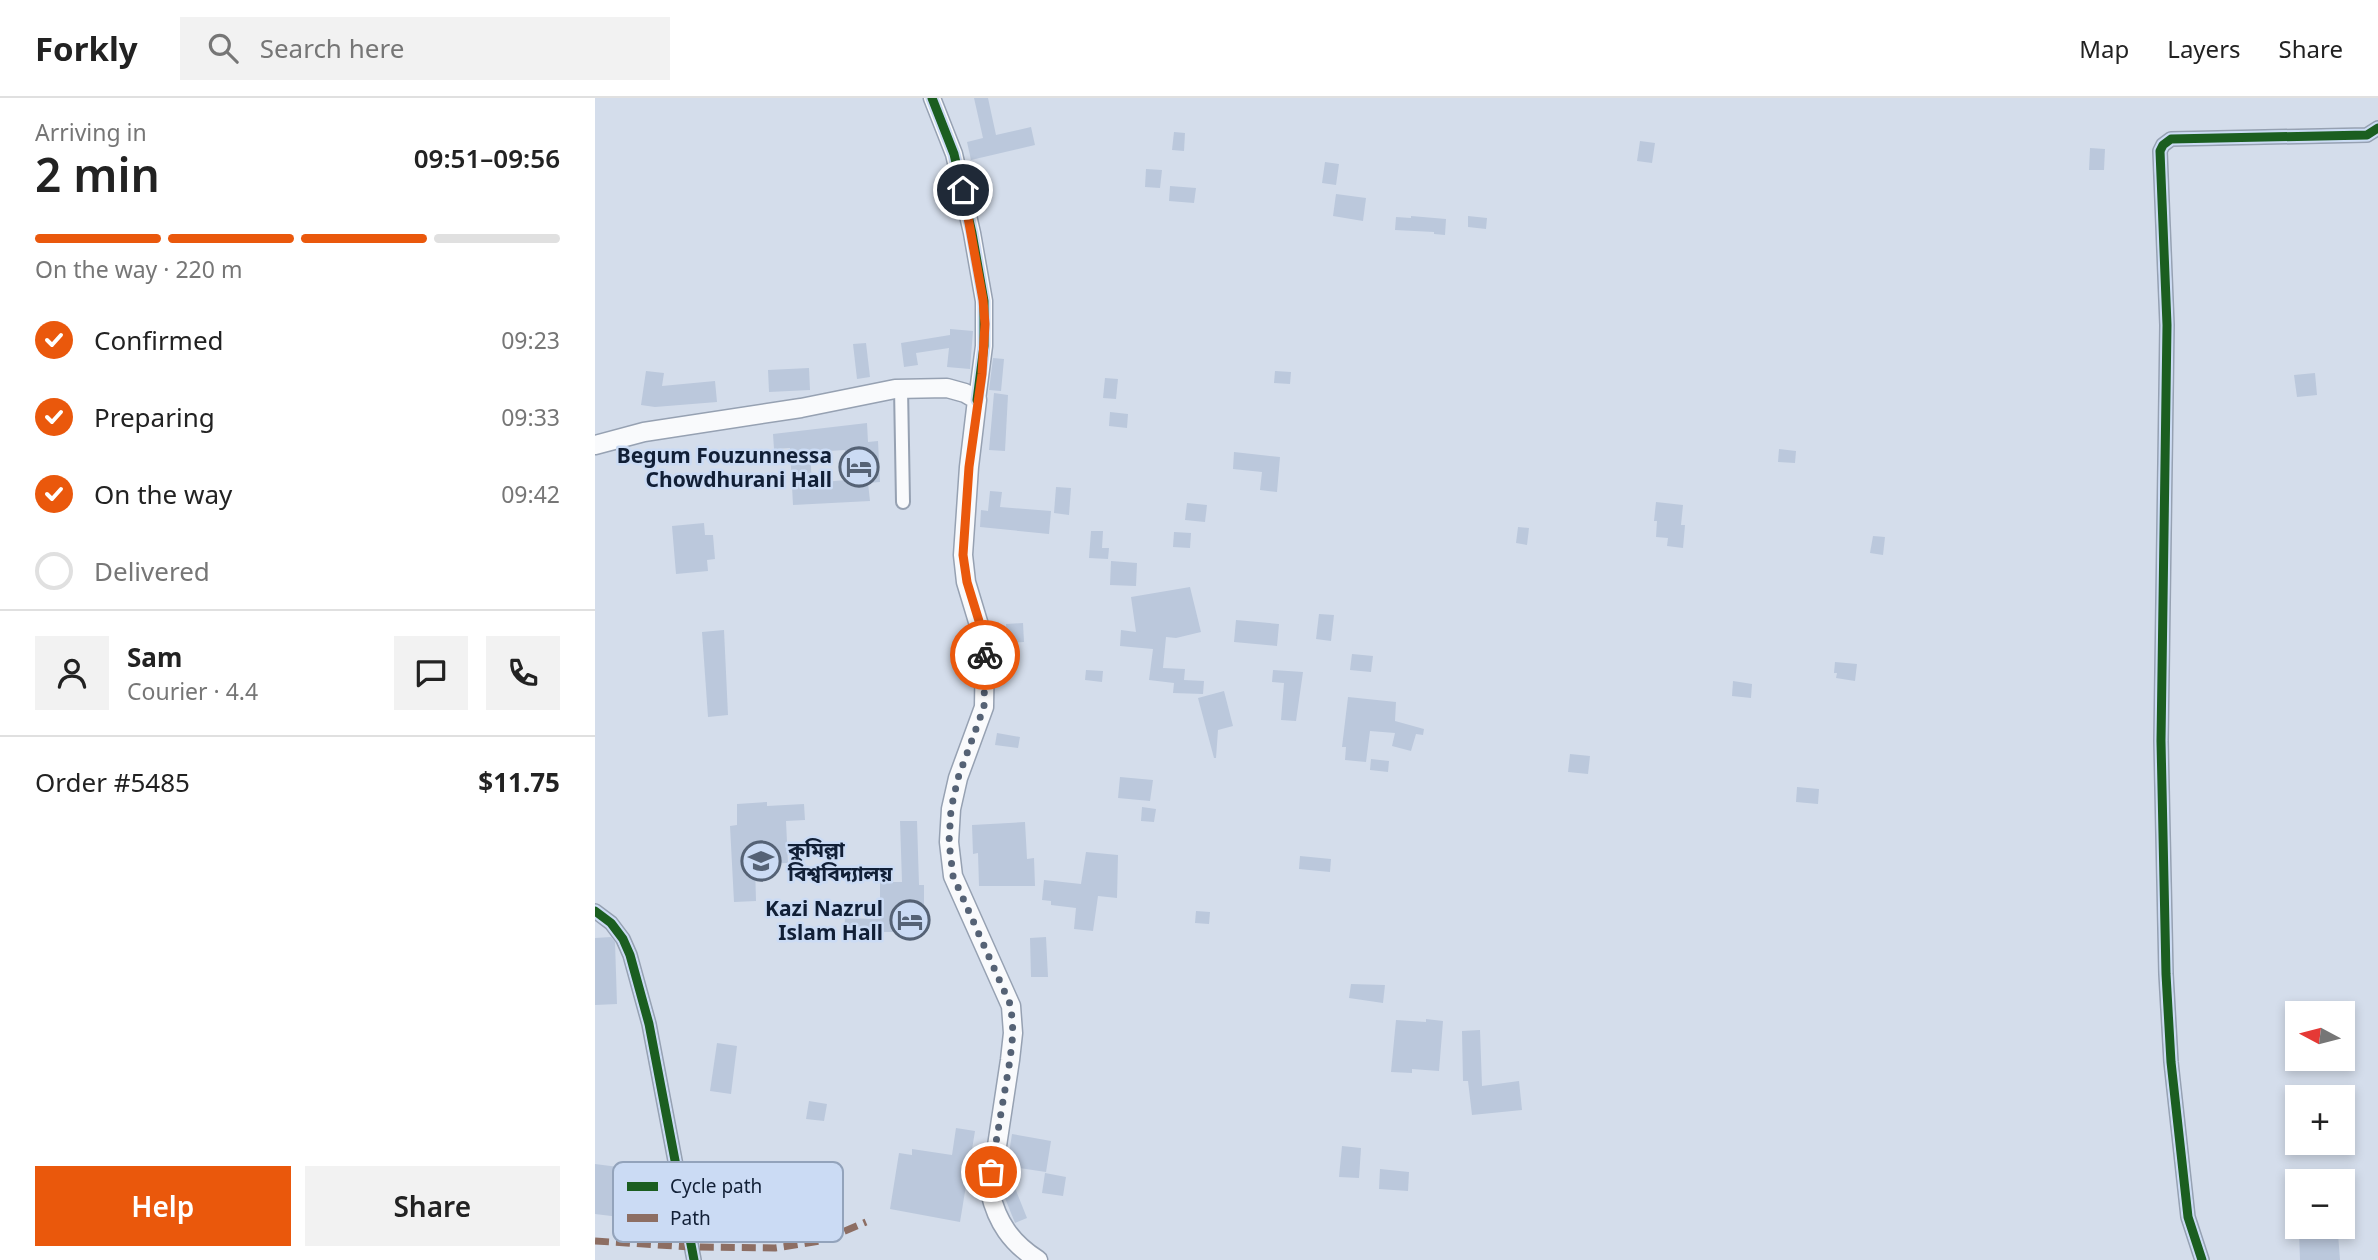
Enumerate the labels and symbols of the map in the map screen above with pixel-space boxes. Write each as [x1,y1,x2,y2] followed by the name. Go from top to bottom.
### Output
[933,160,993,220] pin
[617,441,832,493] place label: Begum Fouzunnessa Chowdhurani Hall
[838,446,880,488] hotel icon: Begum Fouzunnessa Chowdhurani Hall
[950,620,1020,690] courier
[787,835,893,887] place label: কুমিল্লা বিশ্ববিদ্যালয়
[740,840,782,882] school or university icon: কুমিল্লা বিশ্ববিদ্যালয়
[765,894,883,946] place label: Kazi Nazrul Islam Hall
[889,899,931,941] hotel icon: Kazi Nazrul Islam Hall
[2285,1001,2355,1071] north arrow
[961,1142,1021,1202] pin
[613,1162,843,1242] legend
[670,1173,762,1199] text: Cycle path
[670,1205,711,1231] text: Path

